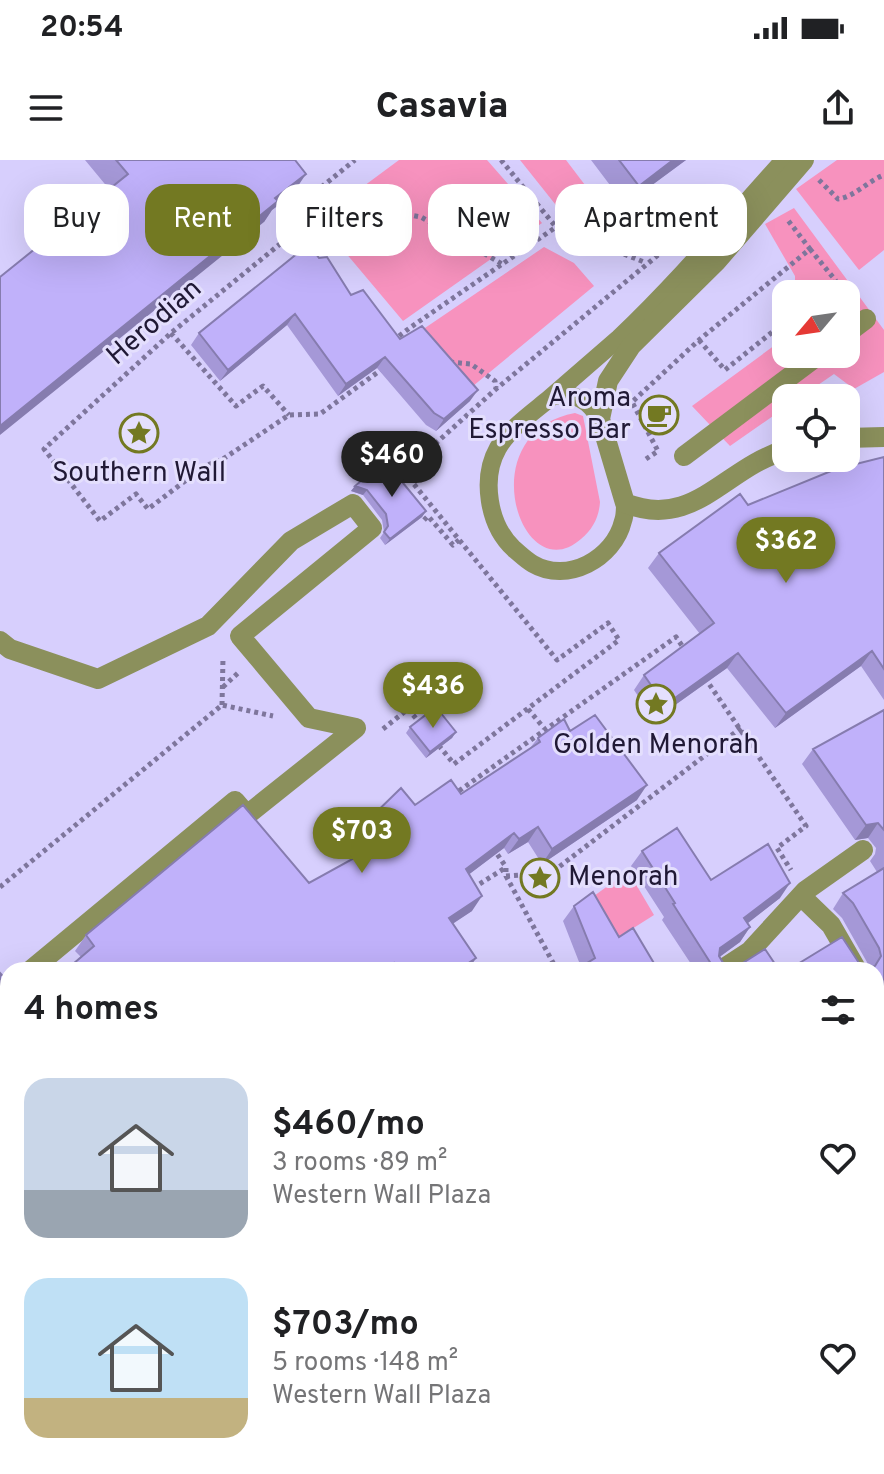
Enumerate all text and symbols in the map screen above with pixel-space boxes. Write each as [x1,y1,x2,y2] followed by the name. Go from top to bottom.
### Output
[40,10,124,47] text: 20:54
[376,85,508,131] text: Casavia
[24,86,68,130] icon: menu
[816,86,860,130] icon: share
[24,184,129,256] chip: Buy
[145,184,260,256] chip: Rent
[276,184,412,256] chip: Filters
[428,184,539,256] chip: New
[555,184,747,256] chip: Apartment
[100,272,210,374] street label: Herodian
[772,280,860,368] north arrow
[772,280,860,472] map controls
[468,381,631,449] place label: Aroma Espresso Bar
[772,384,860,472] button: locate
[638,394,680,436] cafe icon: Aroma Espresso Bar
[118,412,160,454] place icon: Southern Wall
[345,431,439,499] pin: $460
[359,440,425,473] text: $460
[52,456,226,492] place label: Southern Wall
[739,517,833,585] pin: $362
[754,526,818,559] text: $362
[386,662,480,730] pin: $436
[401,671,465,704] text: $436
[635,683,677,725] place icon: Golden Menorah
[553,728,759,764] place label: Golden Menorah
[315,807,409,875] pin: $703
[331,816,393,849] text: $703
[519,857,561,899] place icon: Menorah
[568,860,678,896] place label: Menorah
[816,988,860,1032] icon: filters
[24,989,159,1032] text: 4 homes
[272,1104,425,1147] text: $460/mo
[88,1110,184,1206] icon: home
[816,1136,860,1180] icon: heart
[272,1147,447,1180] text: 3 rooms · 89 m²
[272,1180,491,1213] text: Western Wall Plaza
[272,1304,419,1347] text: $703/mo
[88,1310,184,1406] icon: home
[816,1336,860,1380] icon: heart
[272,1347,458,1380] text: 5 rooms · 148 m²
[272,1380,491,1413] text: Western Wall Plaza

